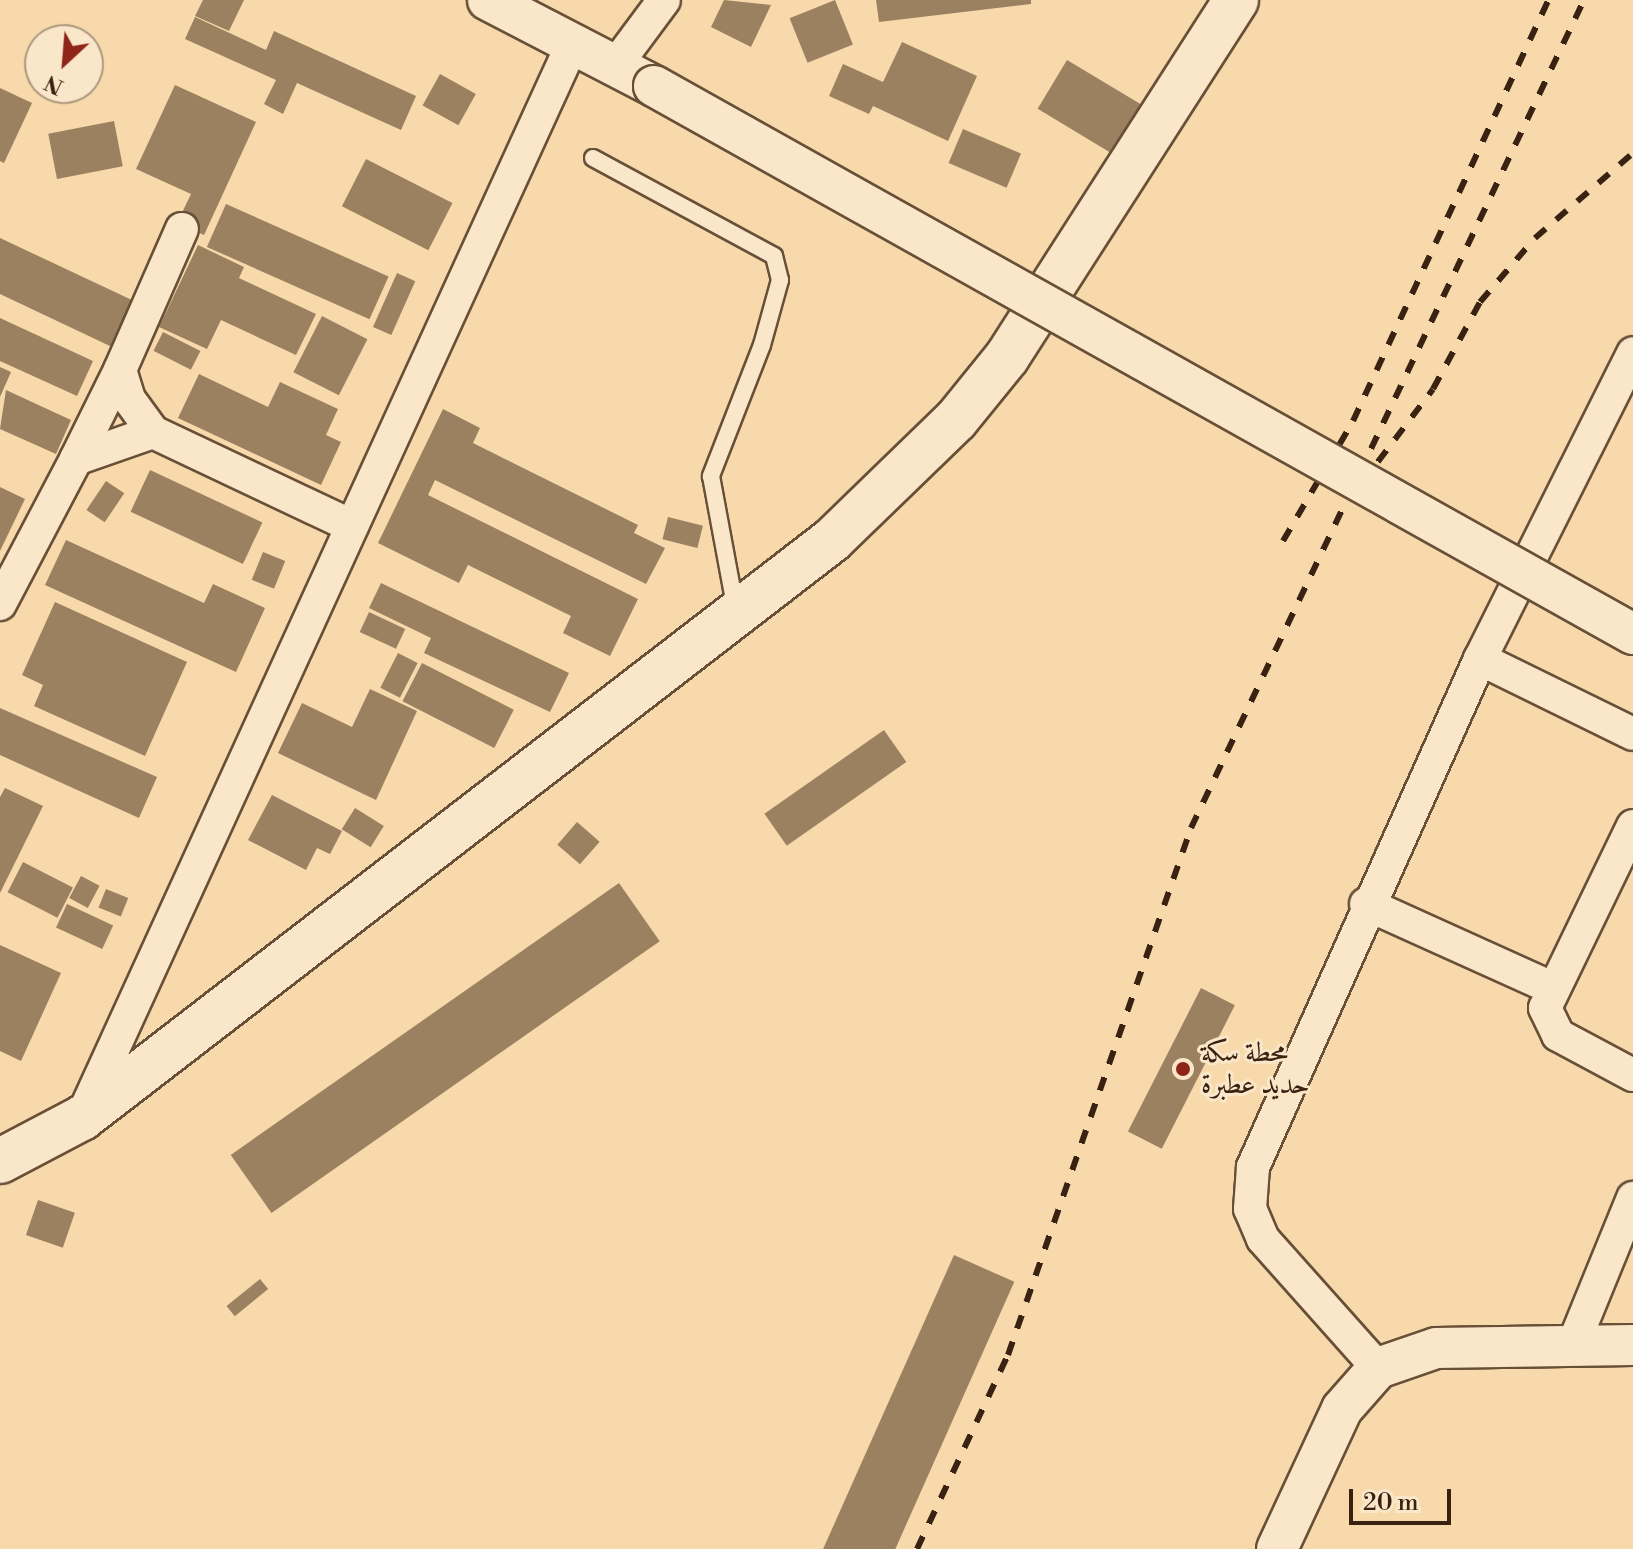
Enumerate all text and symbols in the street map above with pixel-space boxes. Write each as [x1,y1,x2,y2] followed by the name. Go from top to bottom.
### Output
[24,24,104,104] north arrow
[40,68,68,100] text: N
[1201,1036,1310,1102] place label: محطة سكة حديد عطبرة
[1172,1058,1194,1080] marker: محطة سكة حديد عطبرة
[1353,1473,1455,1523] scale bar
[1363,1488,1419,1518] text: 20 m

